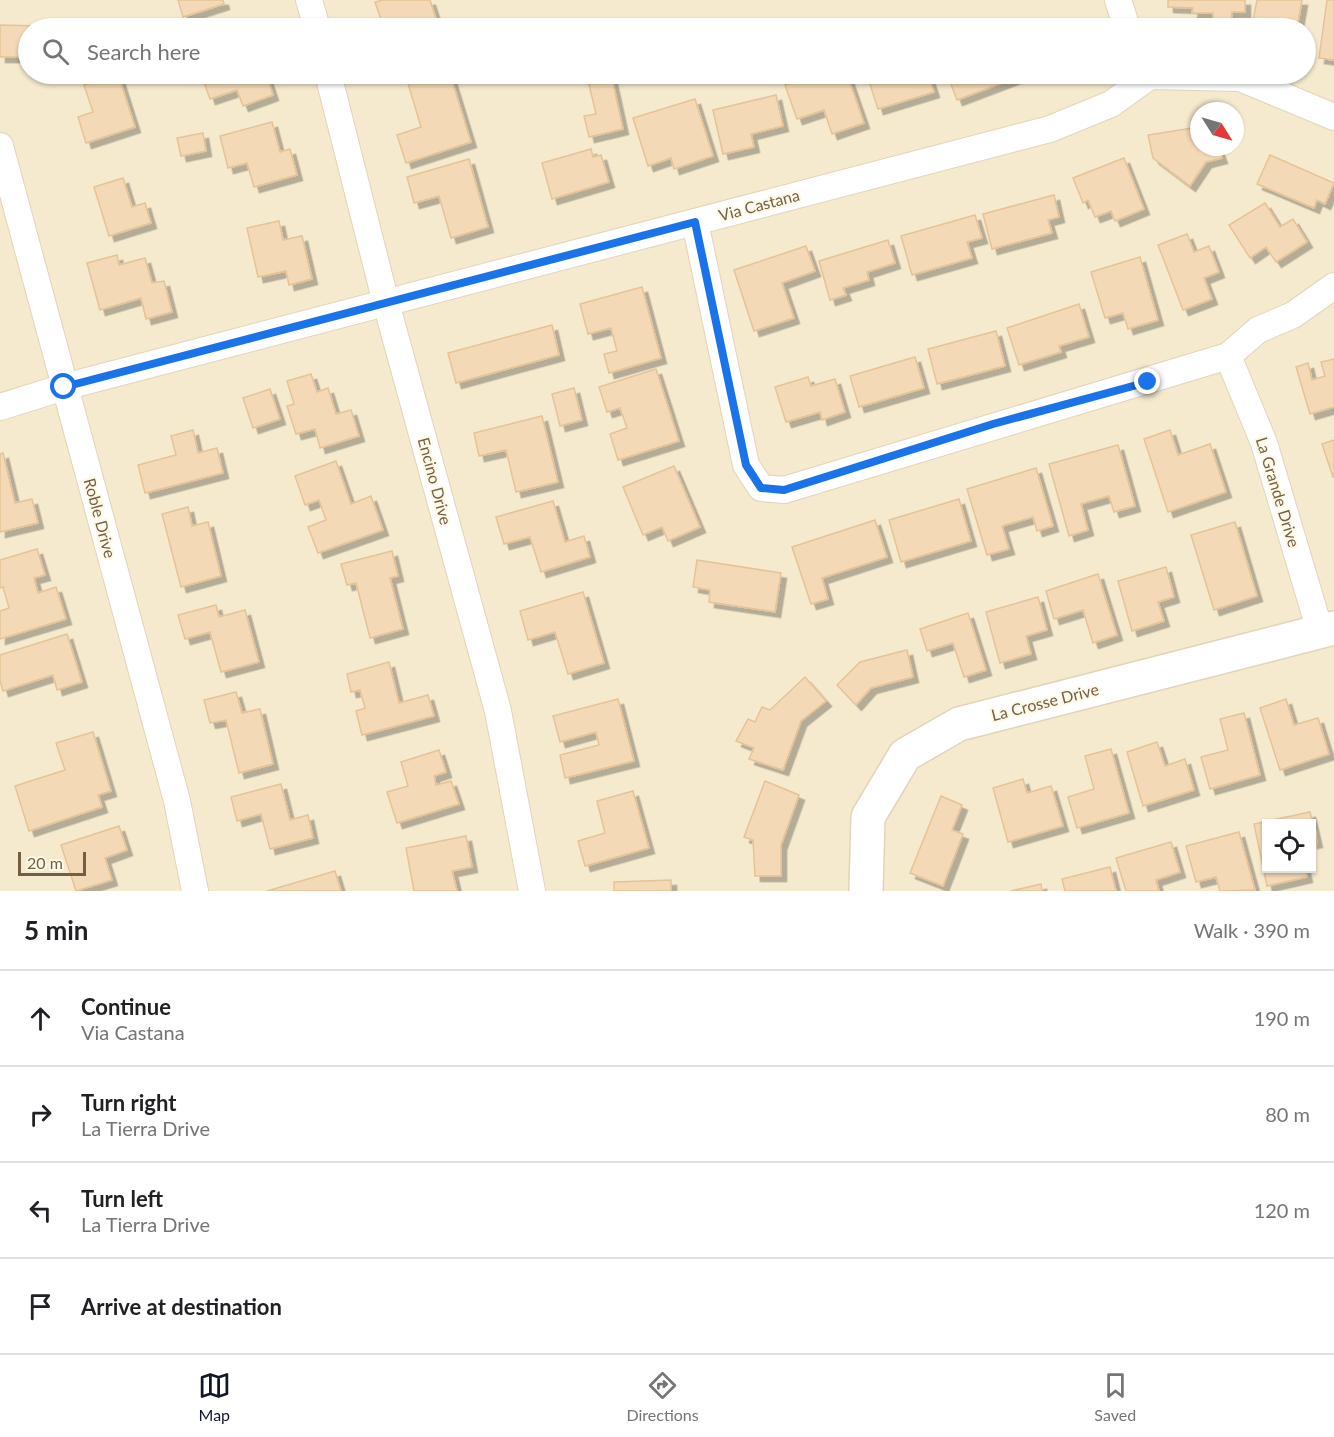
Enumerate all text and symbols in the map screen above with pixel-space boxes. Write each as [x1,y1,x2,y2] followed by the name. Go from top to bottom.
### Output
[18,18,1316,84] search box
[39,35,72,68] icon: search
[87,38,200,65] text: Search here
[1190,102,1244,156] north arrow
[716,185,801,224] street label: Via Castana
[1134,368,1160,394] route end
[50,373,76,399] route start
[415,435,456,527] street label: Encino Drive
[1253,435,1304,549] street label: La Grande Drive
[81,476,120,560] street label: Roble Drive
[989,679,1101,724] street label: La Crosse Drive
[1262,819,1316,873] map controls
[1262,819,1316,873] button: locate
[18,849,86,876] scale bar
[27,853,63,872] text: 20 m
[24,914,88,946] text: 5 min
[1194,918,1310,942] text: Walk · 390 m
[81,993,171,1020] text: Continue
[24,1002,57,1035] icon: ahead
[1254,1006,1310,1030] text: 190 m
[81,1020,185,1044] text: Via Castana
[81,1089,176,1116] text: Turn right
[24,1098,57,1131] icon: right
[1265,1102,1310,1126] text: 80 m
[81,1116,210,1140] text: La Tierra Drive
[81,1185,163,1212] text: Turn left
[24,1194,57,1227] icon: left
[1254,1198,1310,1222] text: 120 m
[81,1212,210,1236] text: La Tierra Drive
[24,1290,57,1323] icon: arrive
[81,1293,282,1320] text: Arrive at destination
[198,1369,231,1424] tab: Map
[626,1369,699,1424] tab: Directions
[1094,1369,1136,1424] tab: Saved

